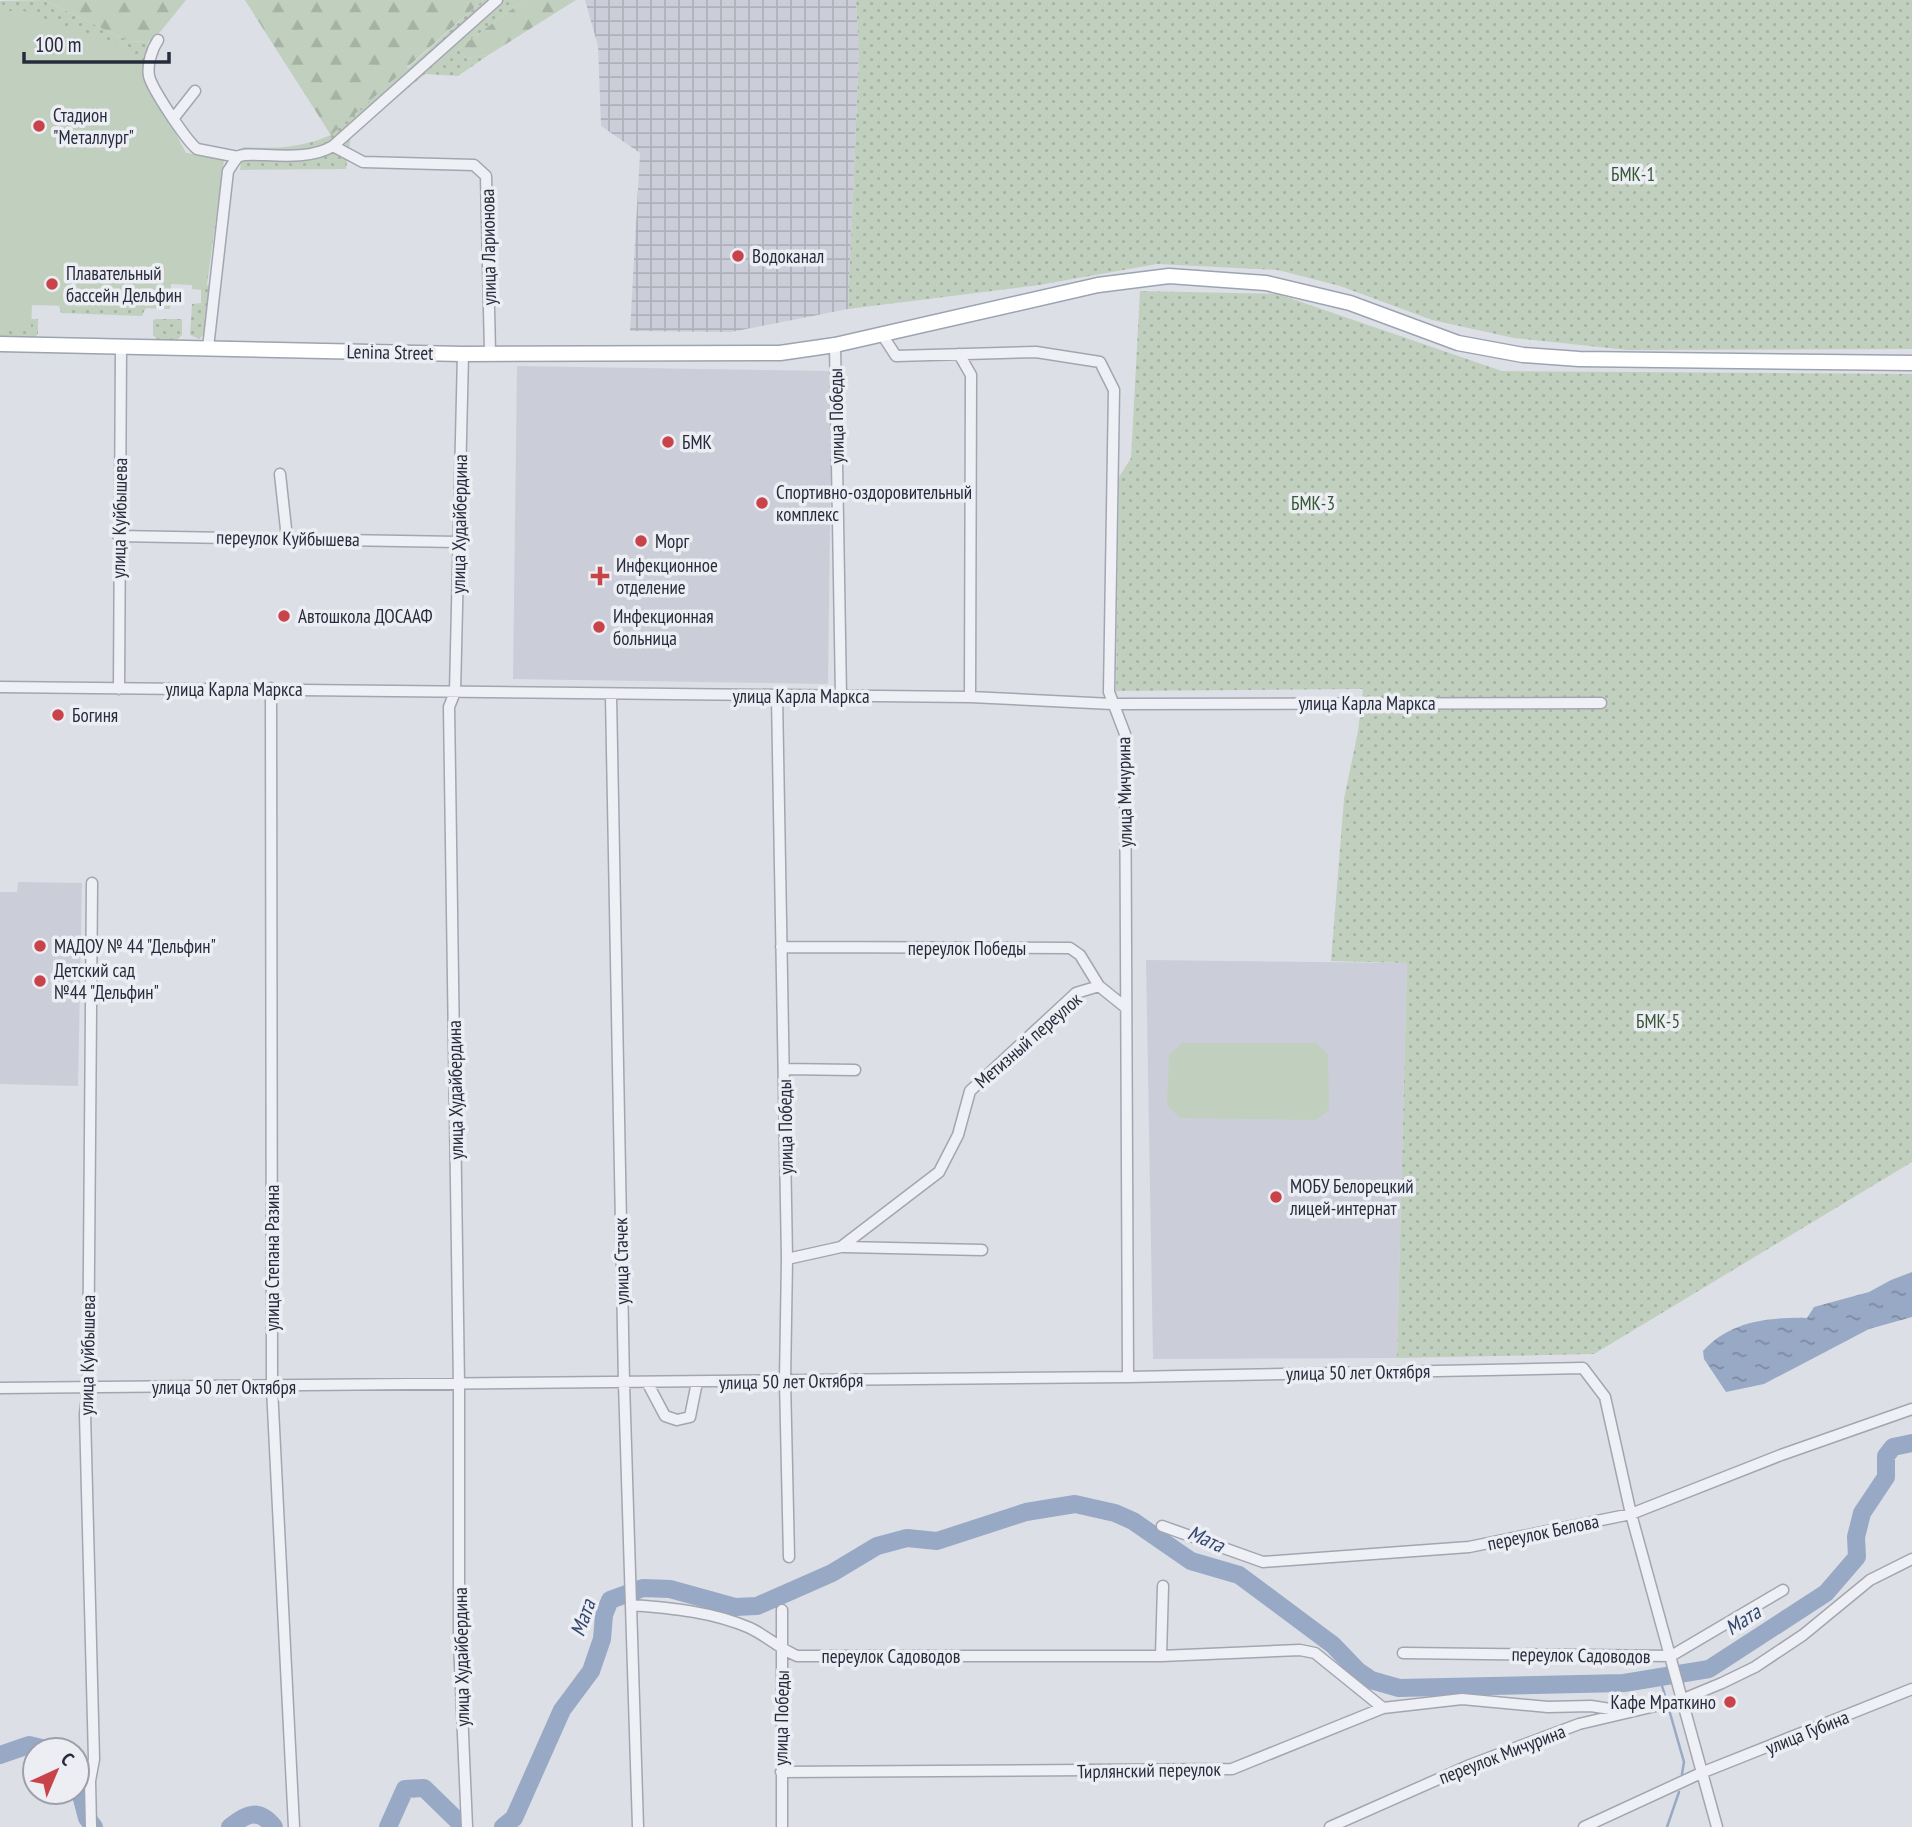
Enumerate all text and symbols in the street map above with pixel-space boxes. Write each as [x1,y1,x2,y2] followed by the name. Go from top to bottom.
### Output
[24,21,170,65] scale bar
[35,31,81,58] text: 100 m
[53,103,134,149] place label: Стадион "Металлург"
[31,118,47,134] marker: Стадион "Металлург"
[1611,162,1655,186] park label: БМК-1
[475,188,501,306] street label: улица Ларионова
[752,244,824,268] place label: Водоканал
[730,248,746,264] marker: Водоканал
[66,261,182,307] place label: Плавательный бассейн Дельфин
[44,276,60,292] marker: Плавательный бассейн Дельфин
[346,339,434,365] street label: Lenina Street
[823,368,849,464] street label: улица Победы
[682,430,712,454] place label: БМК
[660,434,676,450] marker: БМК
[446,454,472,594] street label: улица Худайбердина
[106,458,132,578] street label: улица Куйбышева
[776,480,972,526] place label: Спортивно-оздоровительный комплекс
[1291,491,1335,515] park label: БМК-3
[754,495,770,511] marker: Спортивно-оздоровительный комплекс
[216,525,360,551] street label: переулок Куйбышева
[655,529,690,553] place label: Морг
[633,533,649,549] marker: Морг
[616,553,718,599] place label: Инфекционное отделение
[590,566,610,586] marker: Инфекционное отделение
[298,604,433,628] place label: Автошкола ДОСААФ
[613,604,714,650] place label: Инфекционная больница
[276,608,292,624] marker: Автошкола ДОСААФ
[591,619,607,635] marker: Инфекционная больница
[165,677,303,701] street label: улица Карла Маркса
[732,684,870,708] street label: улица Карла Маркса
[1298,691,1436,715] street label: улица Карла Маркса
[72,703,118,727] place label: Богиня
[50,707,66,723] marker: Богиня
[1111,737,1137,847] street label: улица Мичурина
[54,934,216,958] place label: МАДОУ № 44 "Дельфин"
[908,936,1026,960] street label: переулок Победы
[32,938,48,954] marker: МАДОУ № 44 "Дельфин"
[54,958,159,1004] place label: Детский сад №44 "Дельфин"
[32,973,48,989] marker: Детский сад №44 "Дельфин"
[970,987,1087,1093] street label: Метизный переулок
[1636,1009,1680,1033] park label: БМК-5
[442,1020,468,1160] street label: улица Худайбердина
[772,1079,798,1175] street label: улица Победы
[1289,1174,1414,1220] place label: МОБУ Белорецкий лицей-интернат
[260,1185,284,1331] street label: улица Степана Разина
[1268,1189,1284,1205] marker: МОБУ Белорецкий лицей-интернат
[608,1217,634,1305] street label: улица Стачек
[74,1295,100,1415] street label: улица Куйбышева
[1286,1359,1430,1385] street label: улица 50 лет Октября
[719,1368,863,1394] street label: улица 50 лет Октября
[152,1375,296,1399] street label: улица 50 лет Октября
[1485,1508,1601,1556] street label: переулок Белова
[1184,1519,1230,1559] water label: Мата
[448,1587,474,1727] street label: улица Худайбердина
[564,1594,602,1640] water label: Мата
[1720,1597,1767,1641] water label: Мата
[1511,1642,1651,1668] street label: переулок Садоводов
[821,1644,961,1668] street label: переулок Садоводов
[768,1670,794,1766] street label: улица Победы
[1611,1690,1716,1714] place label: Кафе Мраткино
[1722,1694,1738,1710] marker: Кафе Мраткино
[1762,1704,1852,1760] street label: улица Губина
[1435,1719,1569,1789] street label: переулок Мичурина
[21,1736,91,1806] north arrow
[56,1747,79,1771] text: С
[1077,1757,1222,1783] street label: Тирлянский переулок

